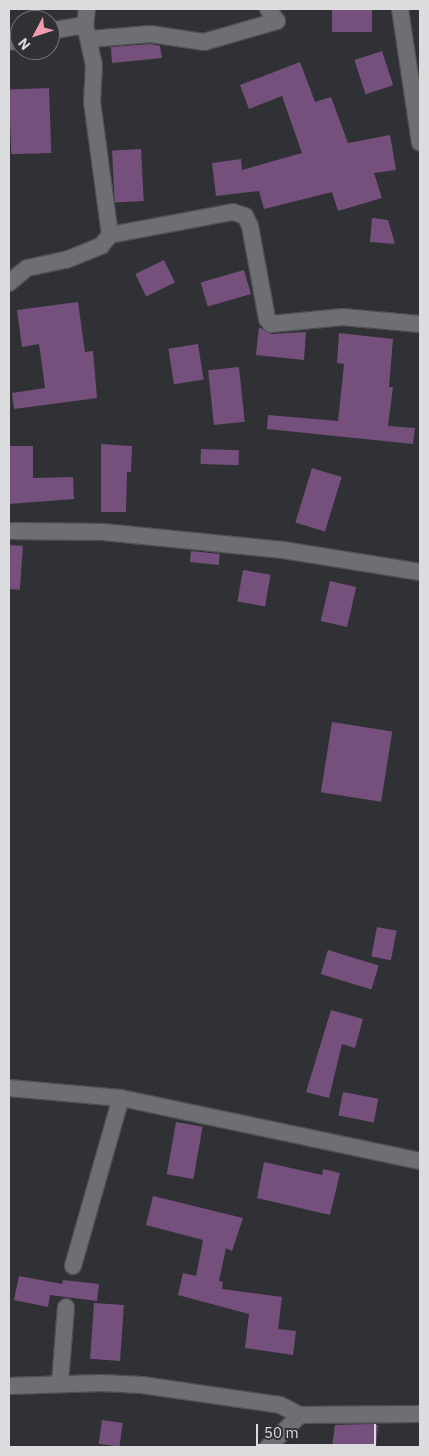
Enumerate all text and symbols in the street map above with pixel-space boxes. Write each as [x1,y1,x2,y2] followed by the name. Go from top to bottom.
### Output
[10,10,60,60] north arrow
[14,34,34,54] text: N
[259,1414,379,1446] scale bar
[264,1423,299,1442] text: 50 m

